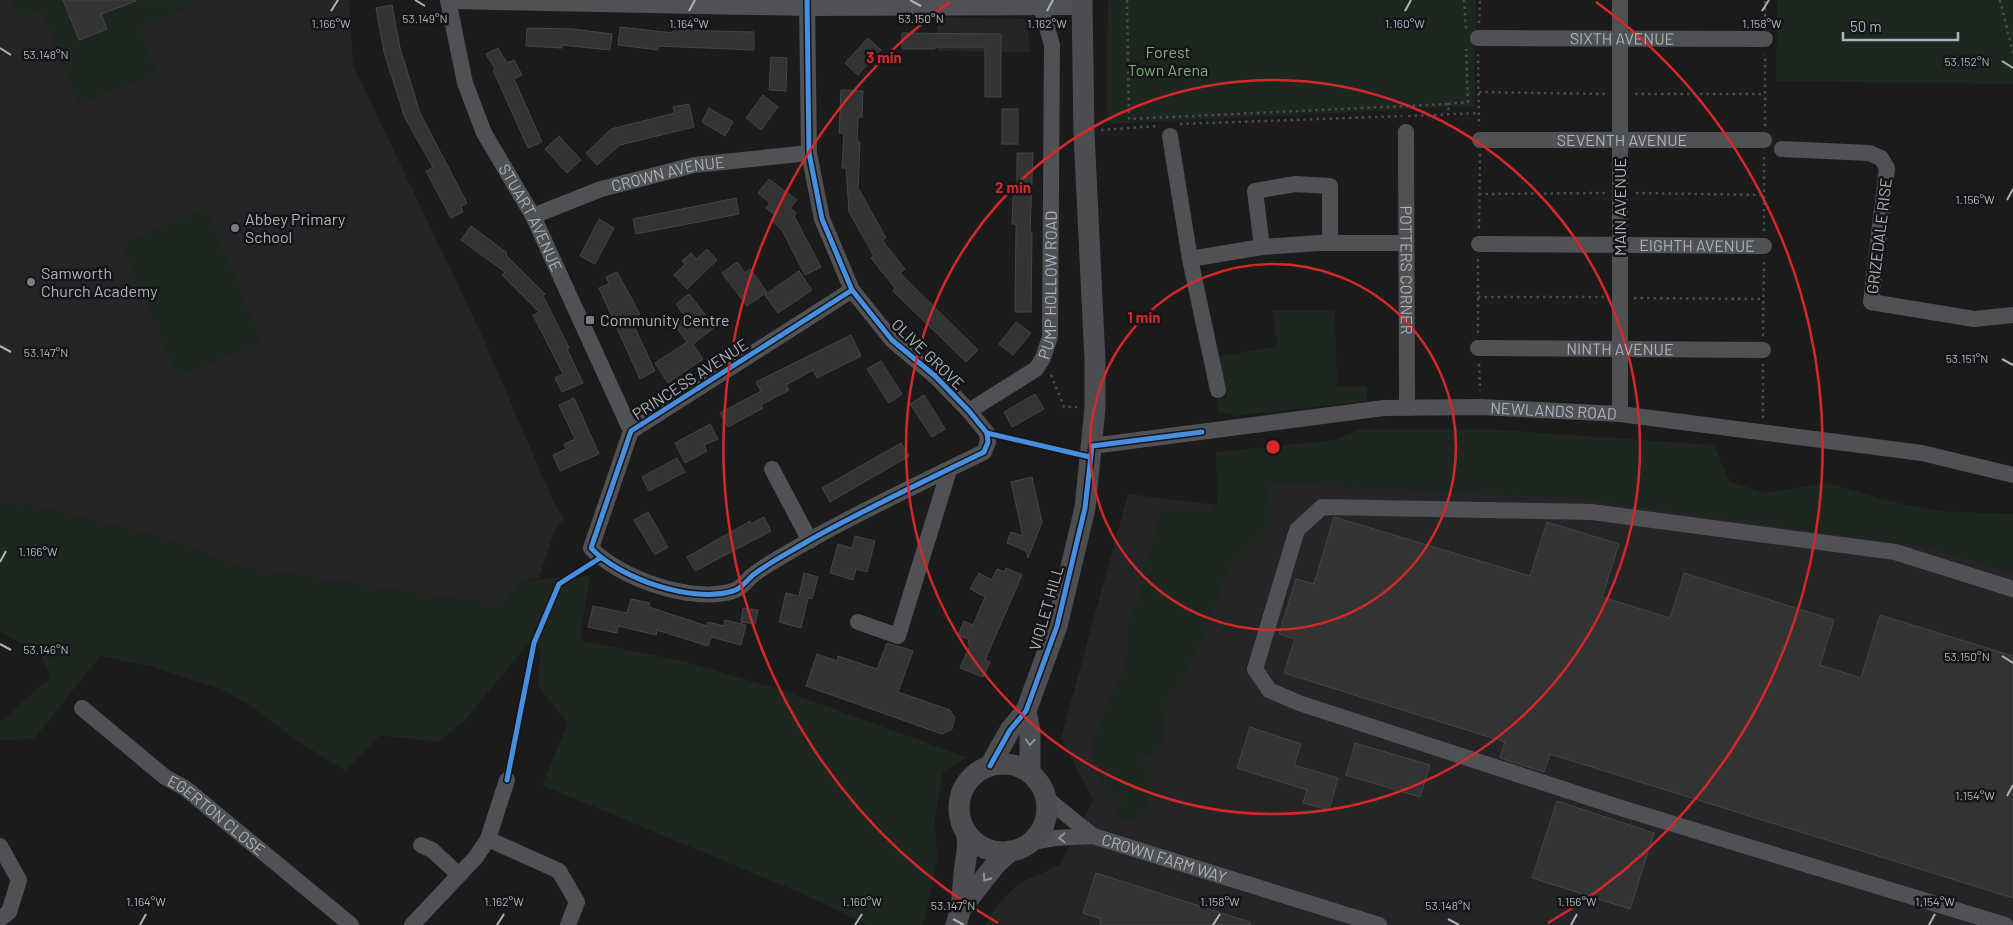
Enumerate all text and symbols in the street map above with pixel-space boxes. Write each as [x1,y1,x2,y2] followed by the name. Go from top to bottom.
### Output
[1843,10,1958,42] scale bar
[402,11,448,25] text: 53.149°N
[898,11,944,25] text: 53.150°N
[311,16,351,30] text: 1.166°W
[669,16,709,30] text: 1.164°W
[1027,16,1067,30] text: 1.162°W
[1385,16,1425,30] text: 1.160°W
[1742,16,1782,30] text: 1.158°W
[1850,17,1882,35] text: 50 m
[1570,28,1674,48] street label: SIXTH AVENUE
[1128,42,1208,79] park label: Forest Town Arena
[23,47,69,61] text: 53.148°N
[866,48,902,66] text: 3 min
[1944,54,1990,68] text: 53.152°N
[1557,130,1687,149] street label: SEVENTH AVENUE
[609,152,726,195] street label: CROWN AVENUE
[1610,158,1629,256] street label: MAIN AVENUE
[495,160,567,274] street label: STUART AVENUE
[1862,177,1895,295] street label: GRIZEDALE RISE
[995,178,1031,196] text: 2 min
[1955,192,1995,206] text: 1.156°W
[1397,205,1417,335] street label: POTTERS CORNER
[245,209,346,246] place label: Abbey Primary School
[1033,211,1060,361] street label: PUMP HOLLOW ROAD
[229,222,241,234] marker: Abbey Primary School
[1639,235,1755,255] street label: EIGHTH AVENUE
[41,263,158,300] place label: Samworth Church Academy
[25,276,37,288] marker: Samworth Church Academy
[1128,308,1160,326] text: 1 min
[600,310,730,329] place label: Community Centre
[584,314,596,326] marker: Community Centre
[888,314,969,393] street label: OLIVE GROVE
[628,334,751,423] street label: PRINCESS AVENUE
[1566,339,1674,358] street label: NINTH AVENUE
[24,345,68,359] text: 53.147°N
[1946,351,1988,365] text: 53.151°N
[1490,398,1617,423] street label: NEWLANDS ROAD
[1264,438,1282,456] centre of rings
[18,544,58,558] text: 1.166°W
[1024,563,1067,652] street label: VIOLET HILL
[23,642,69,656] text: 53.146°N
[1944,649,1990,663] text: 53.150°N
[1024,738,1035,746] one-way arrow
[165,770,269,859] street label: EGERTON CLOSE
[1955,788,1995,802] text: 1.154°W
[1100,829,1229,886] street label: CROWN FARM WAY
[1058,832,1066,843] one-way arrow
[983,872,992,882] one-way arrow
[126,894,166,908] text: 1.164°W
[484,894,524,908] text: 1.162°W
[842,894,882,908] text: 1.160°W
[1200,894,1240,908] text: 1.158°W
[1557,894,1597,908] text: 1.156°W
[1915,894,1955,908] text: 1.154°W
[931,898,975,912] text: 53.147°N
[1425,898,1471,912] text: 53.148°N

